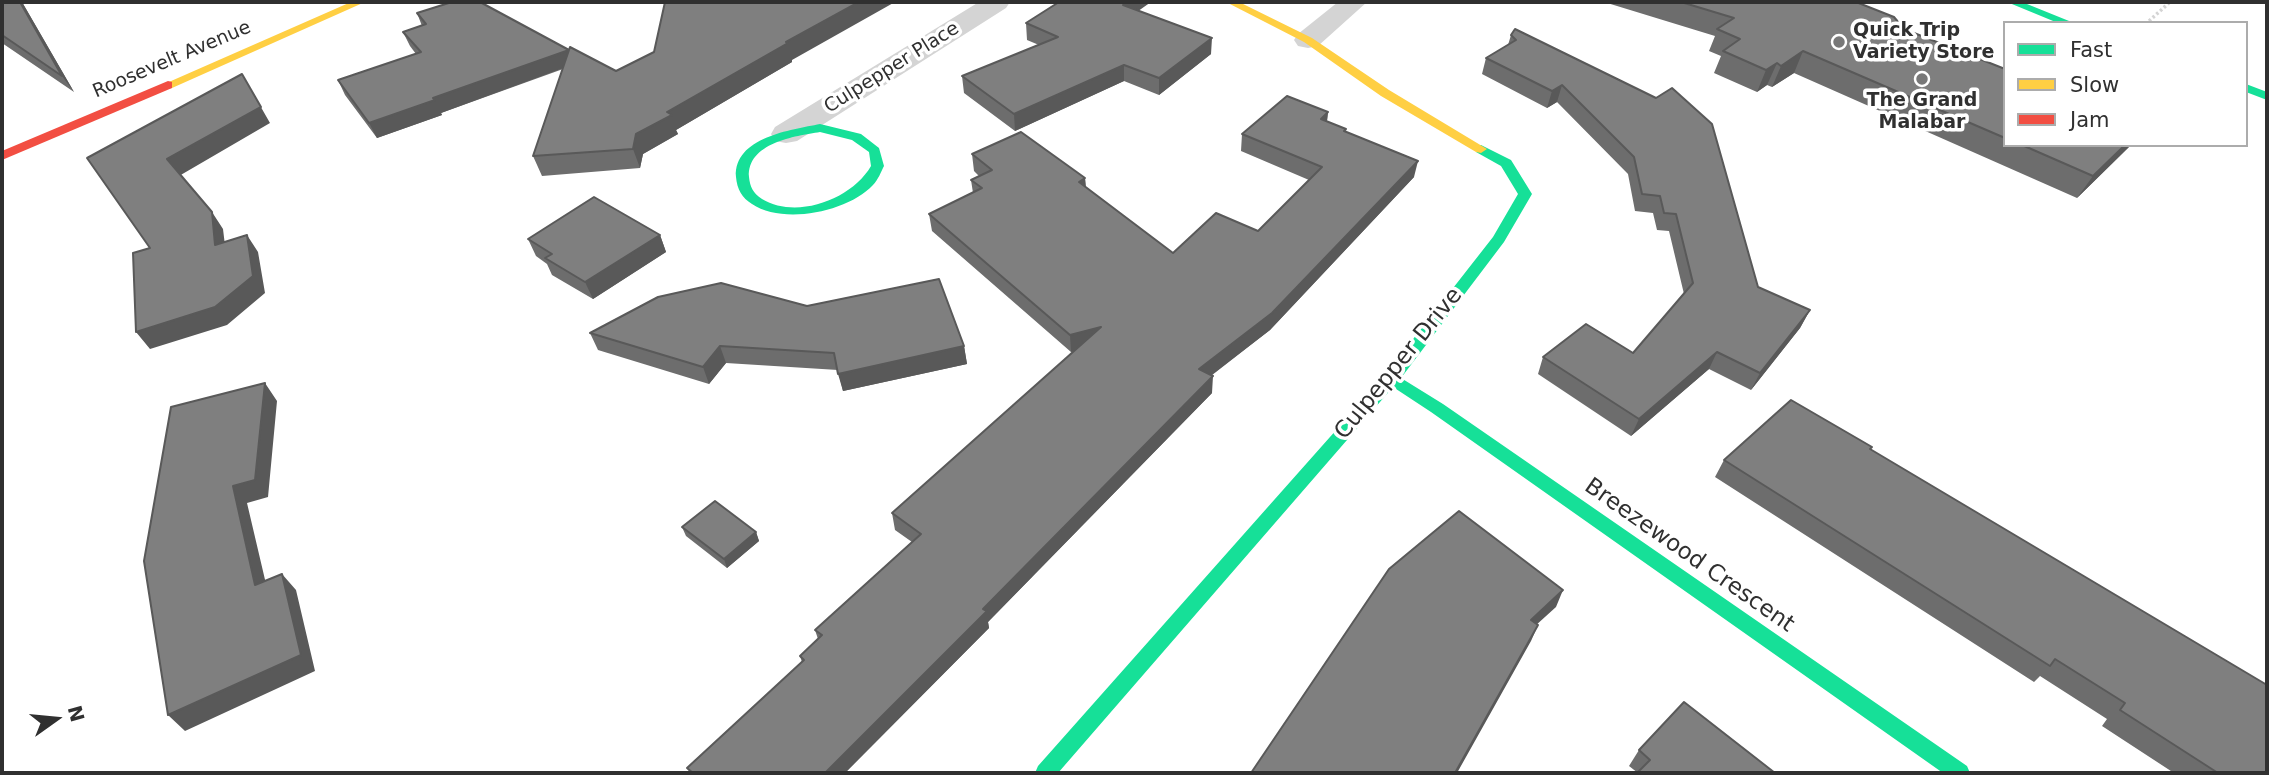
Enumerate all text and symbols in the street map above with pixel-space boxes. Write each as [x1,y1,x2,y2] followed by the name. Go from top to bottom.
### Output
[90,16,254,104] street label: Roosevelt Avenue
[820,17,964,119] street label: Culpepper Place
[1853,20,1994,64] place label: Quick Trip Variety Store
[2003,21,2248,147] legend
[1831,34,1847,50] marker: Quick Trip Variety Store
[2070,38,2112,62] text: Fast
[1914,71,1930,87] marker: The Grand Malabar
[2070,73,2119,97] text: Slow
[1867,90,1977,134] place label: The Grand Malabar
[2070,108,2110,132] text: Jam
[1329,283,1469,445] street label: Culpepper Drive
[1579,473,1799,639] street label: Breezewood Crescent
[21,684,91,754] north arrow
[64,703,89,724] text: N

